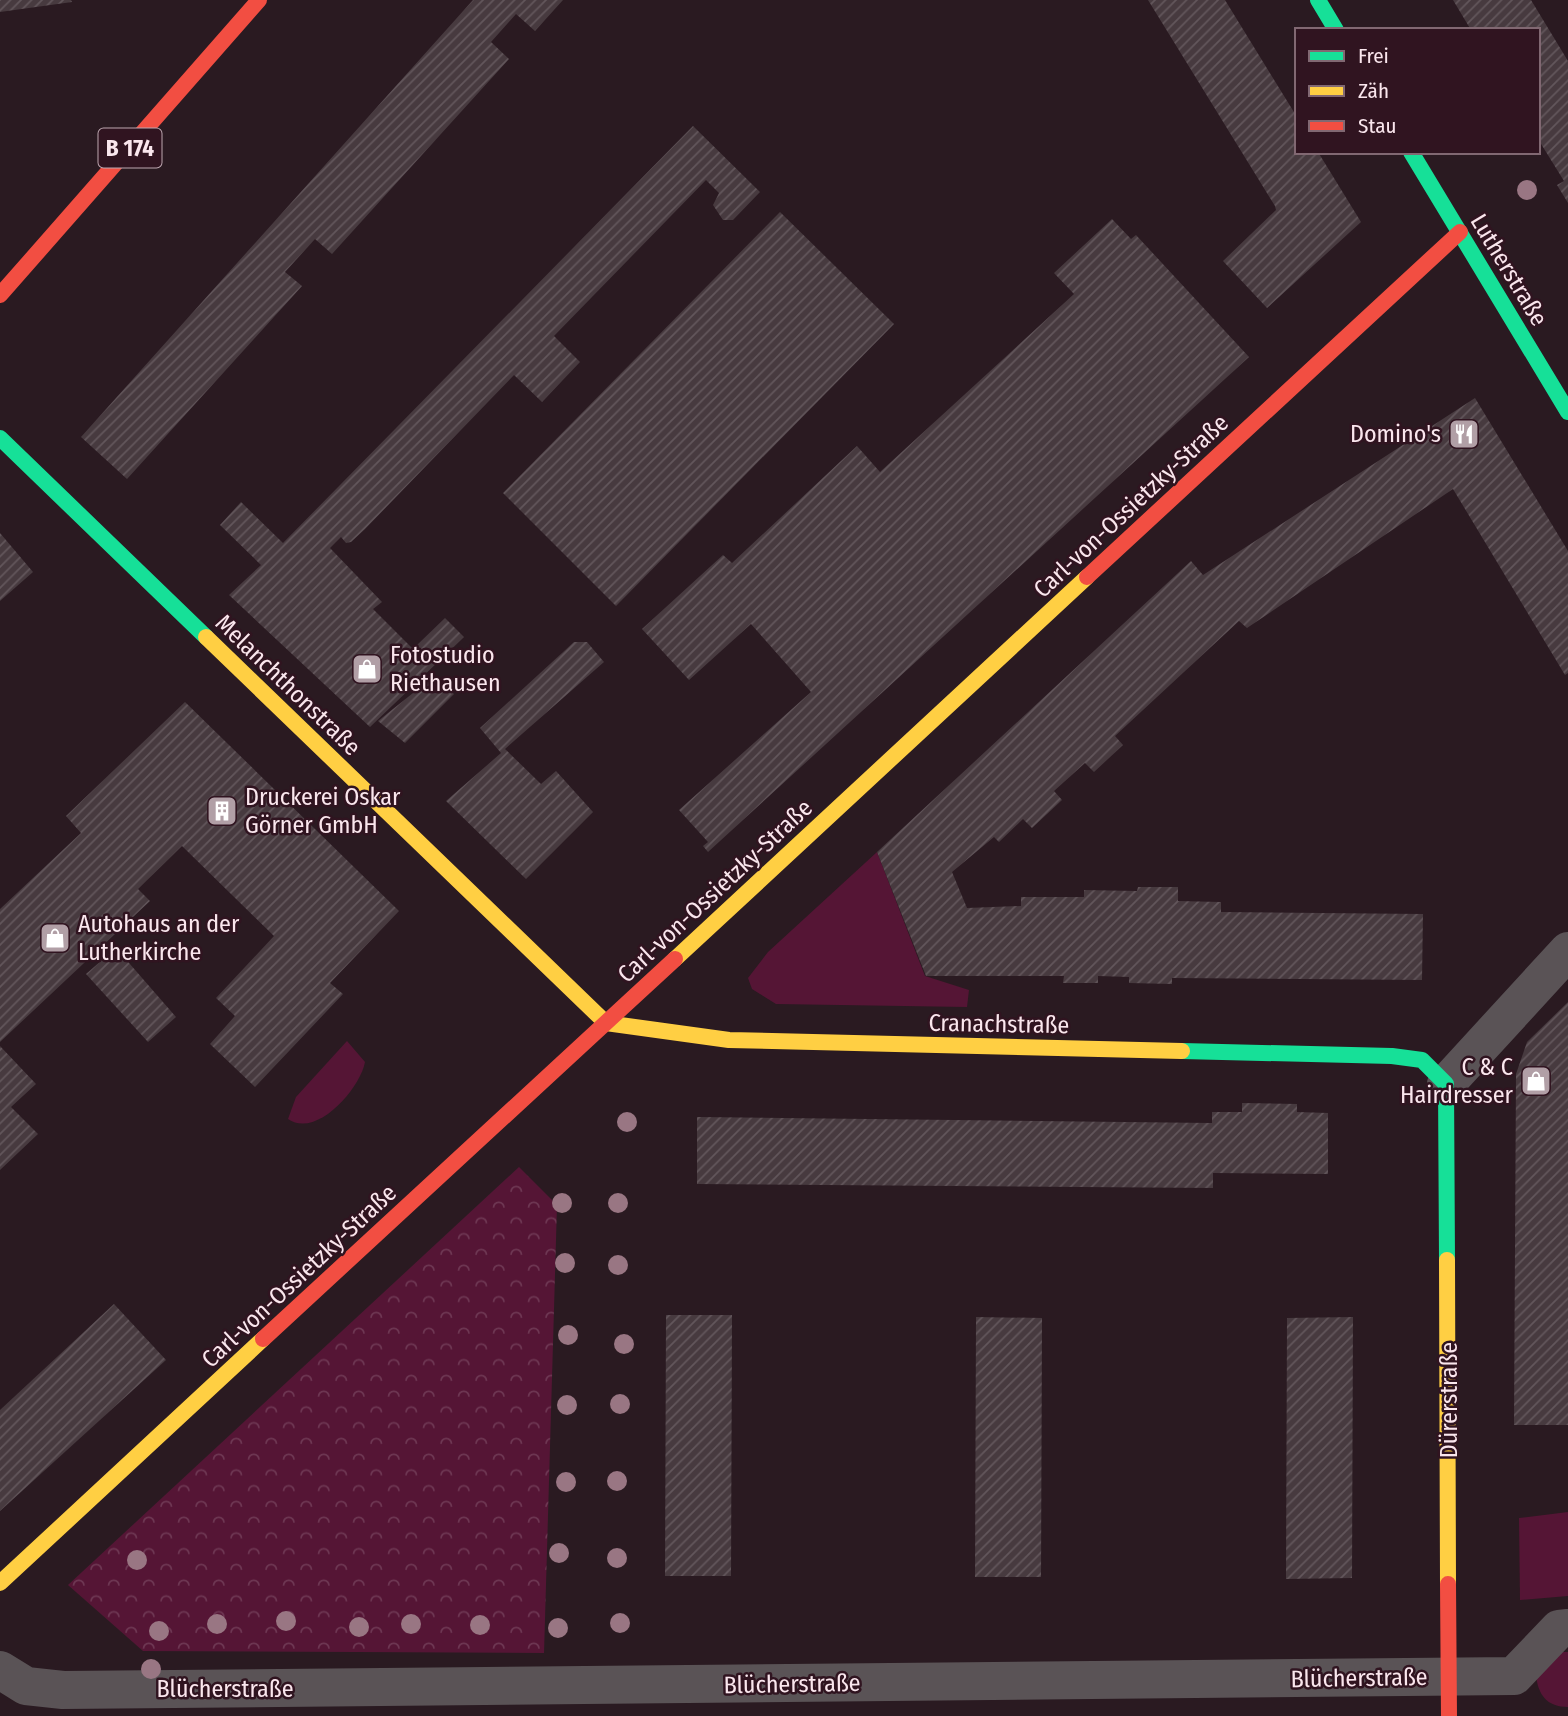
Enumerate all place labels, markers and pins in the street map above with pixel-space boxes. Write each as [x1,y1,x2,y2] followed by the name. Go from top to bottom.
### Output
[1447,417,1481,451] restaurant icon: Domino's
[1350,420,1441,448] place label: Domino's
[390,641,501,697] place label: Fotostudio Riethausen
[350,652,384,686] shop icon: Fotostudio Riethausen
[245,783,401,839] place label: Druckerei Oskar Görner GmbH
[205,794,239,828] building icon: Druckerei Oskar Görner GmbH
[78,910,240,966] place label: Autohaus an der Lutherkirche
[38,921,72,955] shop icon: Autohaus an der Lutherkirche
[1400,1053,1514,1109] place label: C & C Hairdresser
[1519,1064,1553,1098] shop icon: C & C Hairdresser

